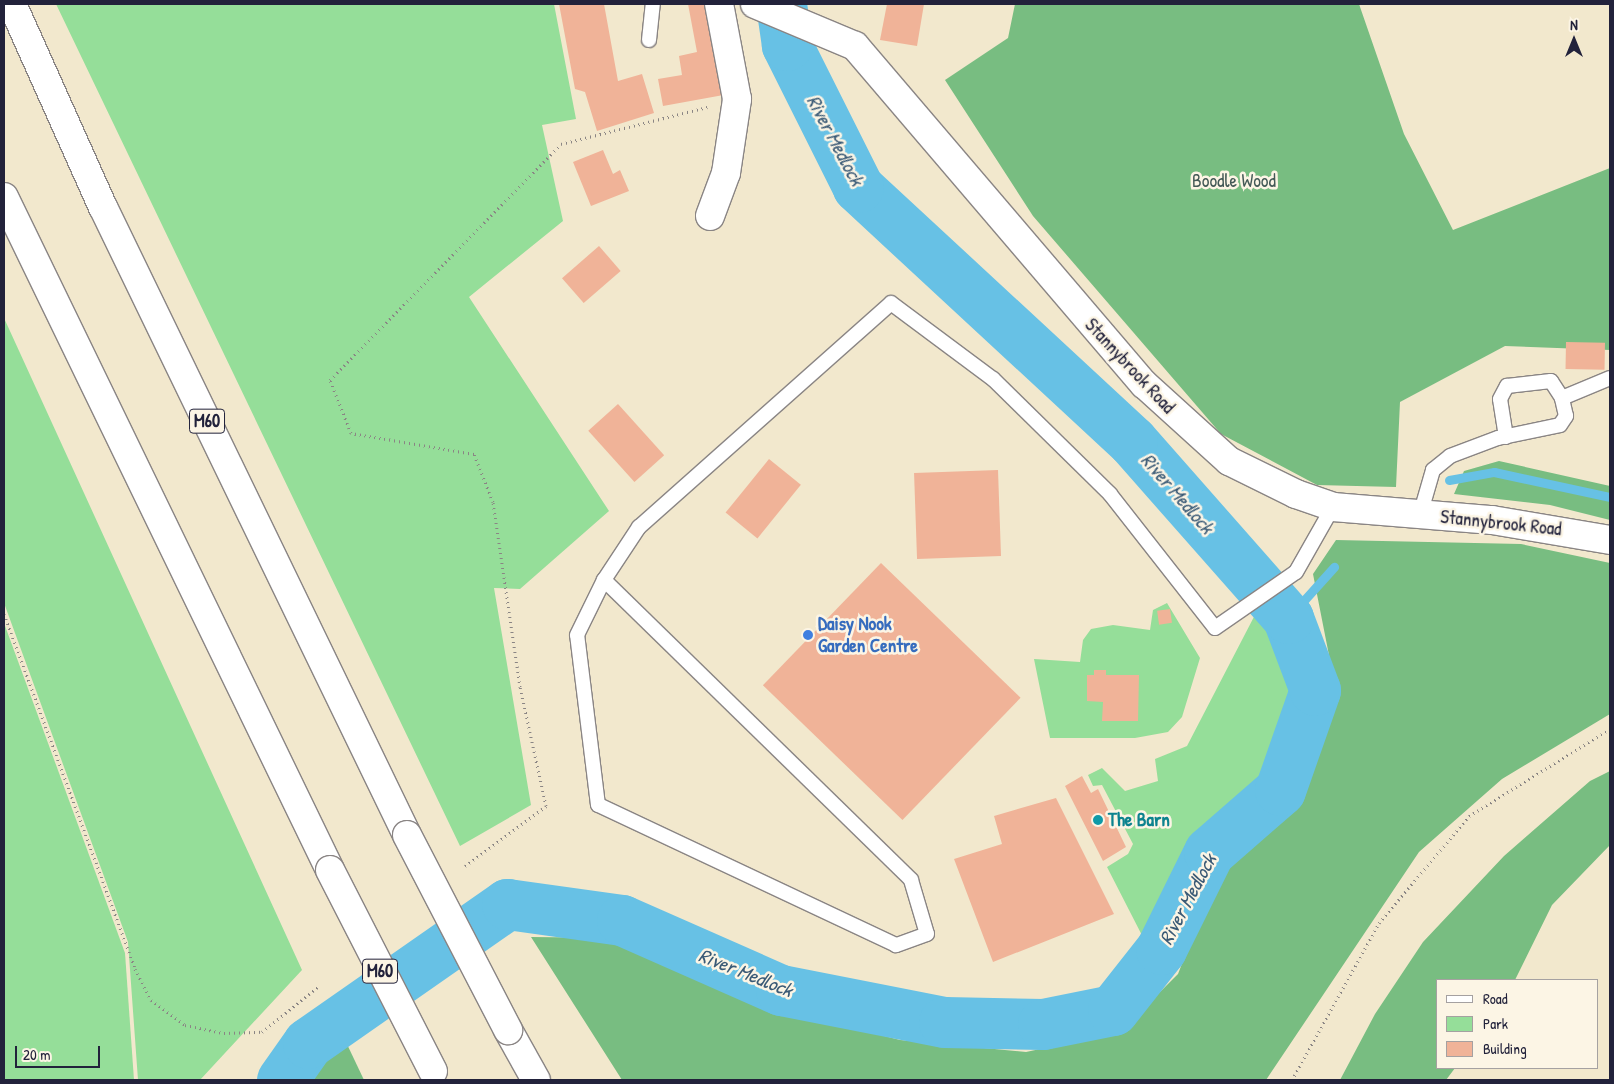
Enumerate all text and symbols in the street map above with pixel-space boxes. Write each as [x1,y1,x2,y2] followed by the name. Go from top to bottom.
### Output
[1549,15,1599,65] north arrow
[1570,15,1578,34] text: N
[802,91,870,189] water label: River Medlock
[1192,170,1276,192] park label: Boodle Wood
[1080,314,1180,418] street label: Stannybrook Road
[188,406,226,436] road number: M60
[1136,448,1220,538] water label: River Medlock
[1439,505,1563,541] street label: Stannybrook Road
[818,613,918,657] place label: Daisy Nook Garden Centre
[802,629,814,641] marker: Daisy Nook Garden Centre
[1108,809,1170,831] place label: The Barn
[1092,814,1104,826] marker: The Barn
[1153,850,1221,948] water label: River Medlock
[696,942,796,1002] water label: River Medlock
[361,956,399,986] road number: M60
[1436,979,1599,1069] legend
[1483,988,1508,1009] text: Road
[1483,1013,1508,1034] text: Park
[18,1036,102,1068] scale bar
[1483,1038,1527,1059] text: Building
[23,1044,50,1065] text: 20 m

